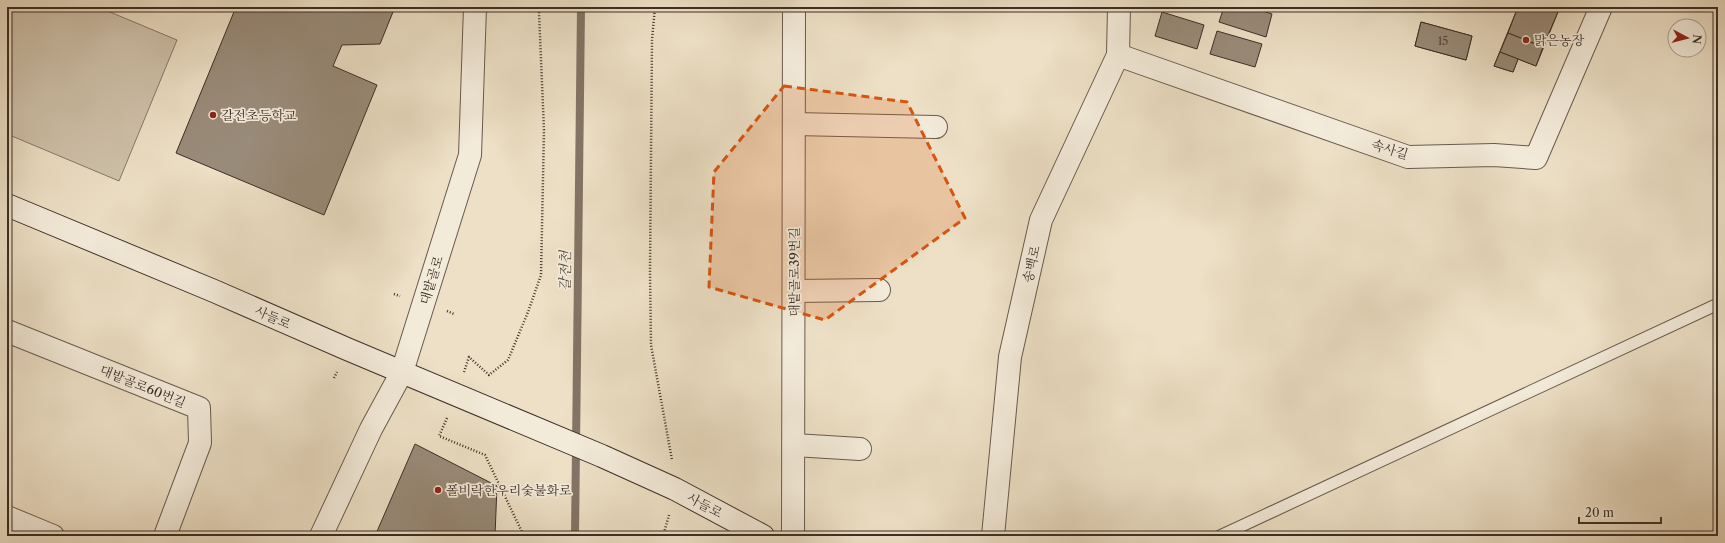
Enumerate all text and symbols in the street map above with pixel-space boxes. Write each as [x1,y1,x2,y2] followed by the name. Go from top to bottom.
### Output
[1667,18,1707,58] north arrow
[1534,32,1585,48] place label: 맑은농장
[1438,34,1448,48] house number: 15
[1689,34,1704,45] text: N
[1521,35,1531,45] marker: 맑은농장
[221,107,297,123] place label: 갈전초등학교
[208,110,218,120] marker: 갈전초등학교
[1370,136,1410,162] street label: 속사길
[786,227,802,317] street label: 대밭골로39번길
[1019,243,1043,284] street label: 송백로
[556,249,574,291] water label: 갈전천
[416,253,446,306] street label: 대밭골로
[253,302,294,332] street label: 사들로
[98,361,188,411] street label: 대밭골로60번길
[446,482,572,498] place label: 폴비락한우리숯불화로
[433,485,443,495] marker: 폴비락한우리숯불화로
[685,489,726,521] street label: 사들로
[1579,499,1661,525] scale bar
[1585,505,1614,520] text: 20 m

